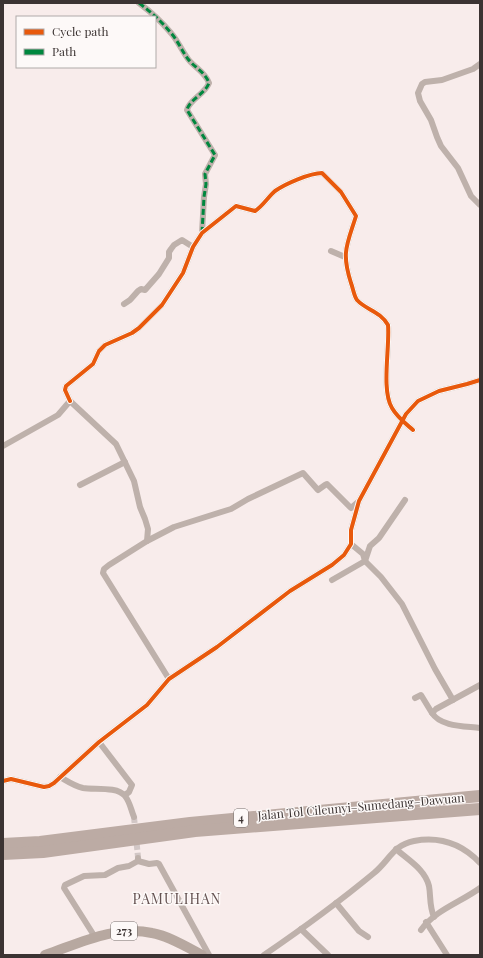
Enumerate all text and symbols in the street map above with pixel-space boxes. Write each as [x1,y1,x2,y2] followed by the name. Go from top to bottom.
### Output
[16,16,156,68] legend
[52,23,109,39] text: Cycle path
[52,43,76,59] text: Path
[256,789,465,823] street label: Jalan Tol Cileunyi–Sumedang–Dawuan
[234,809,248,827] road number: 4
[133,889,221,908] district label: PAMULIHAN
[111,922,137,940] road number: 273

